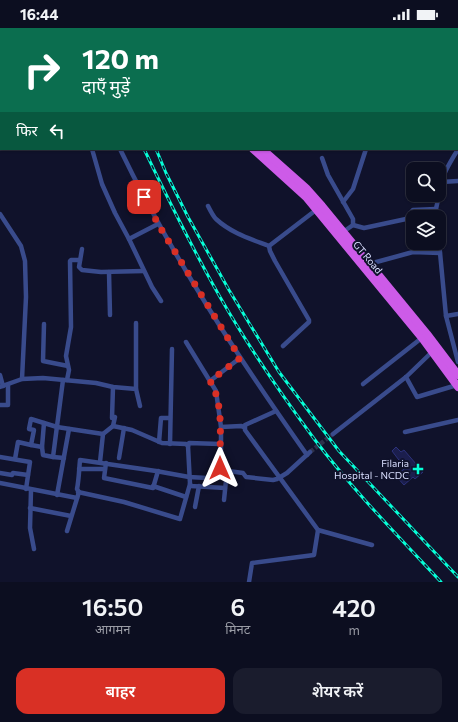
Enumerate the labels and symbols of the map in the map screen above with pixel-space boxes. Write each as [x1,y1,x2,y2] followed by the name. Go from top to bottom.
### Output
[127,180,161,214] pin
[351,238,385,276] street label: GT Road
[199,447,241,489] position arrow
[334,457,409,481] place label: Filaria Hospital - NCDC
[412,463,424,475] marker: Filaria Hospital - NCDC

